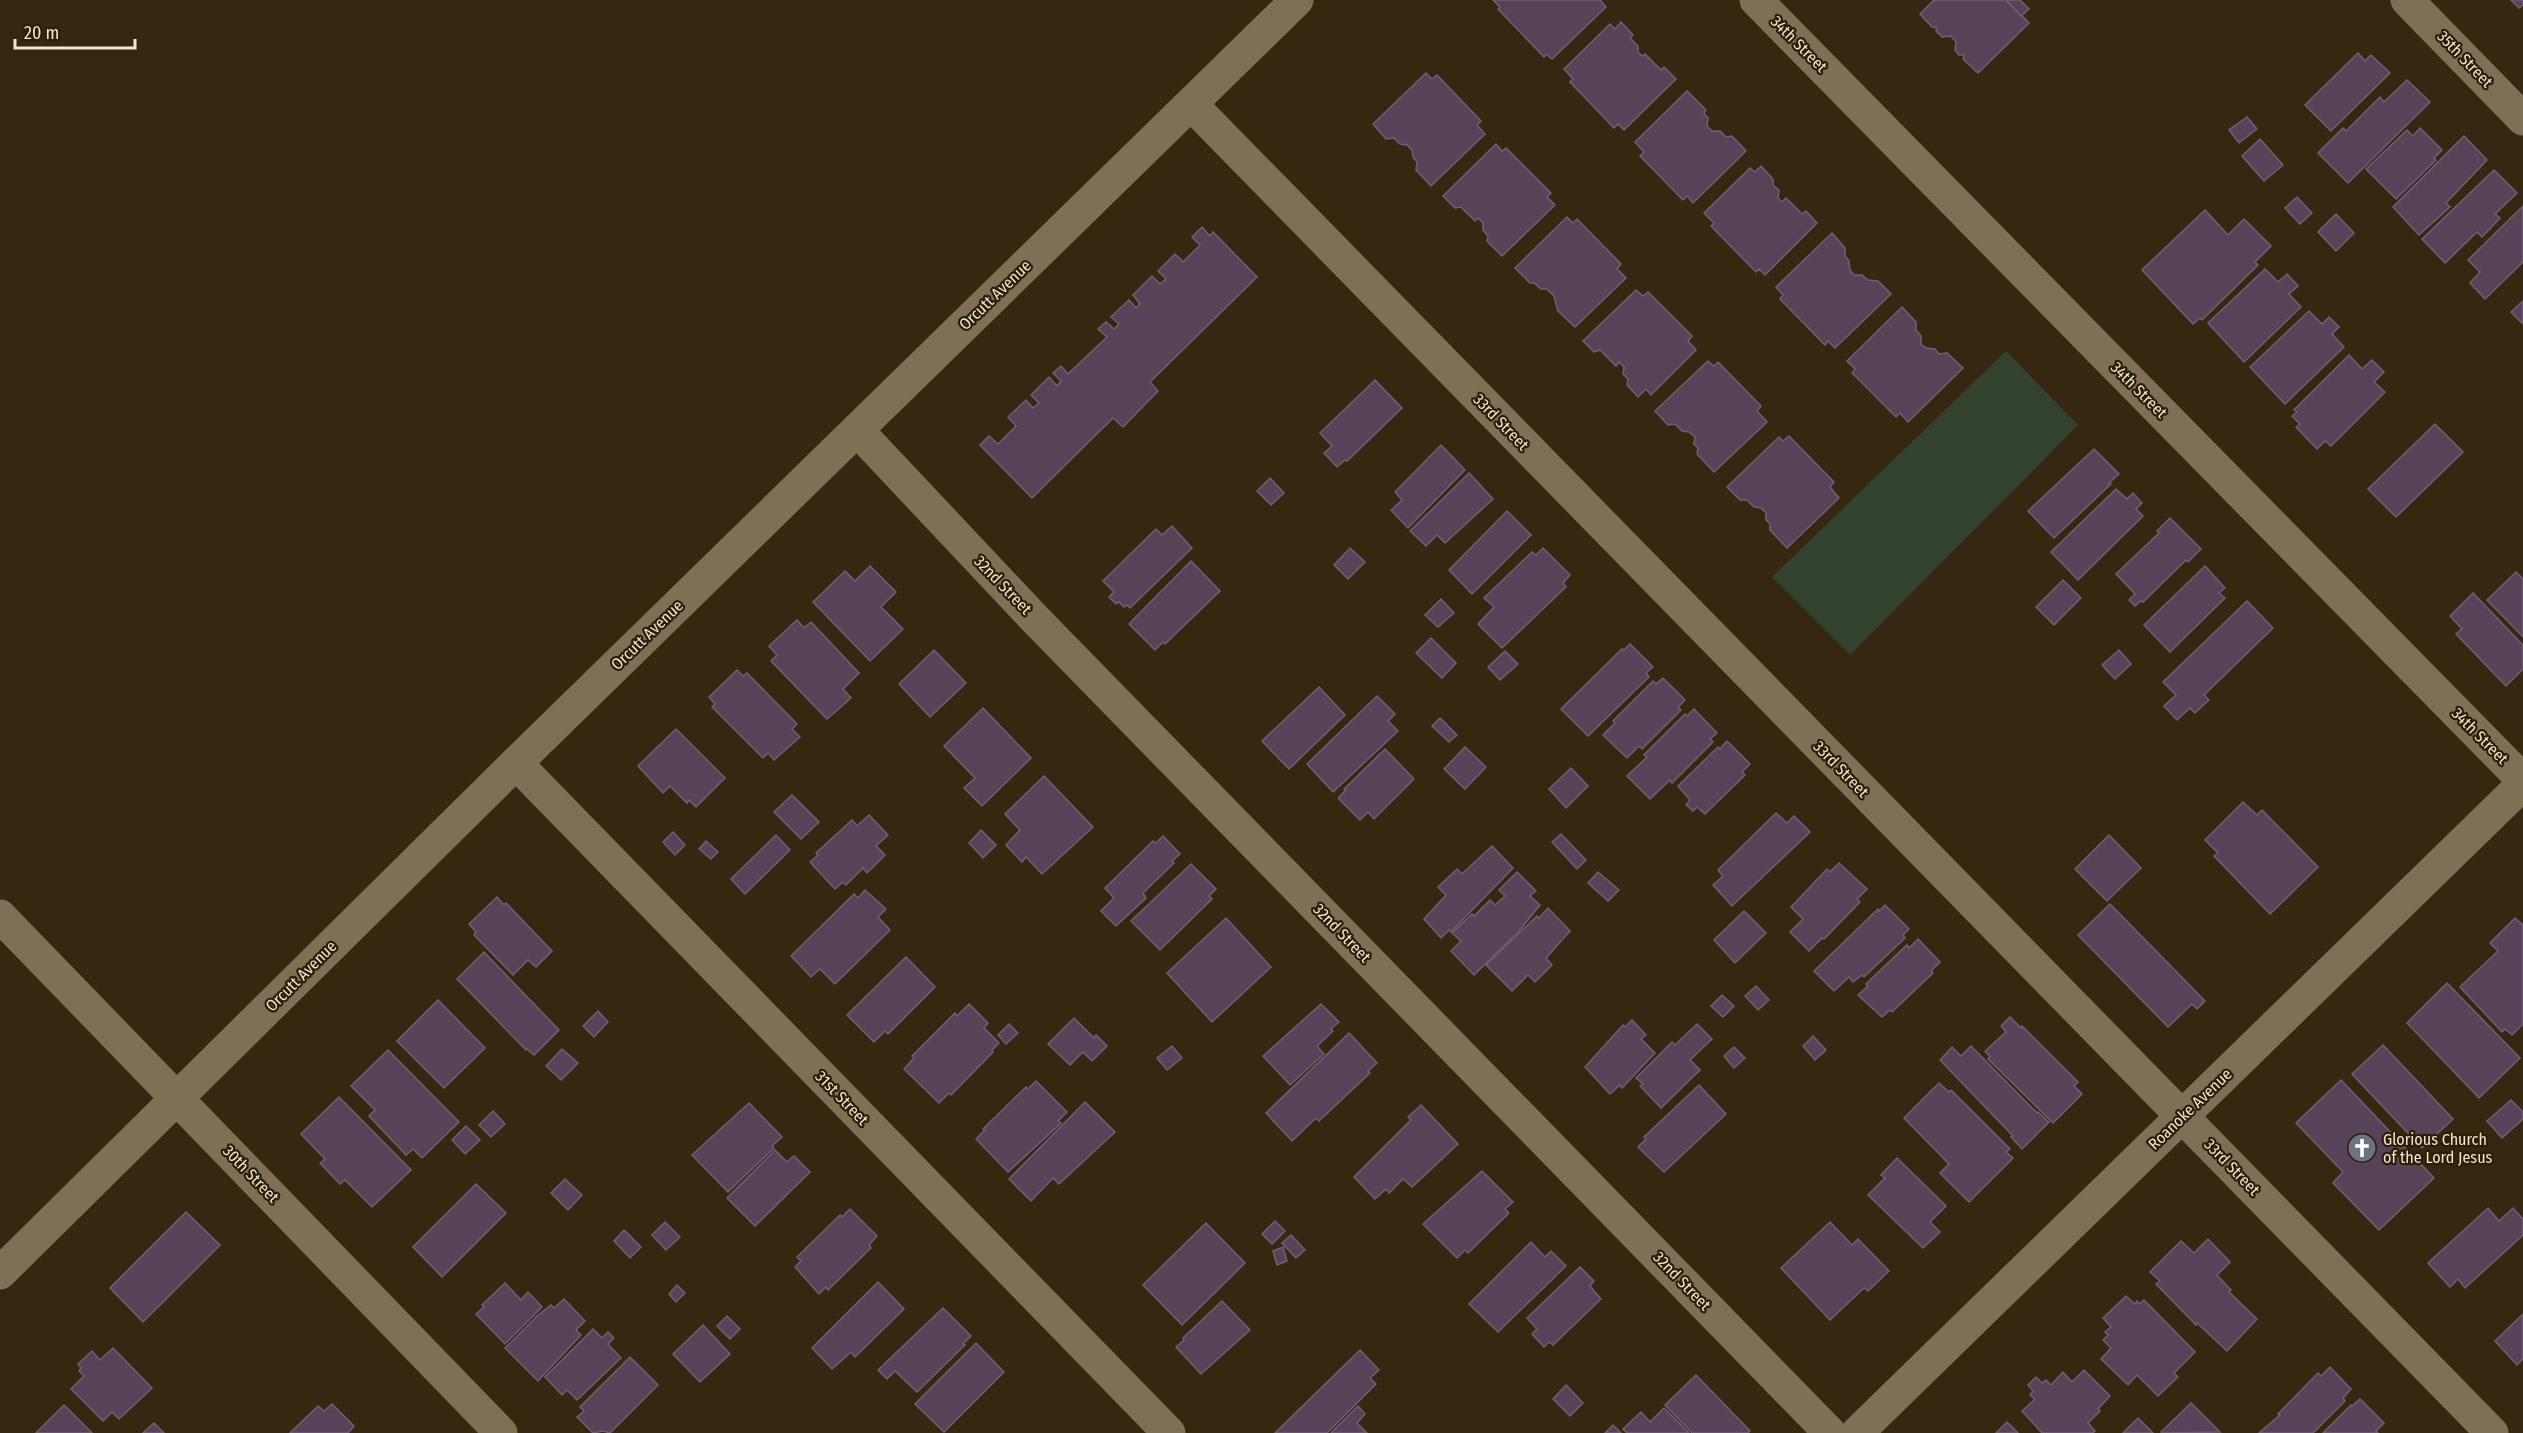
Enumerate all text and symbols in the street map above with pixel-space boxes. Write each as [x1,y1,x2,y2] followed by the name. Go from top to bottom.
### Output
[15,12,135,50] scale bar
[1767,12,1832,77] street label: 34th Street
[24,22,59,44] text: 20 m
[2433,27,2497,92] street label: 35th Street
[955,256,1035,334] street label: Orcutt Avenue
[2107,358,2172,423] street label: 34th Street
[1469,390,1533,455] street label: 33rd Street
[970,552,1036,619] street label: 32nd Street
[607,596,687,674] street label: Orcutt Avenue
[2448,704,2513,769] street label: 34th Street
[1809,737,1873,802] street label: 33rd Street
[1309,900,1375,967] street label: 32nd Street
[262,936,341,1015] street label: Orcutt Avenue
[2144,1064,2236,1154] street label: Roanoke Avenue
[811,1067,873,1130] street label: 31st Street
[2383,1130,2492,1167] place label: Glorious Church of the Lord Jesus
[2346,1132,2378,1164] church icon: Glorious Church of the Lord Jesus
[2200,1135,2264,1200] street label: 33rd Street
[219,1141,283,1207] street label: 30th Street
[1649,1248,1715,1315] street label: 32nd Street

